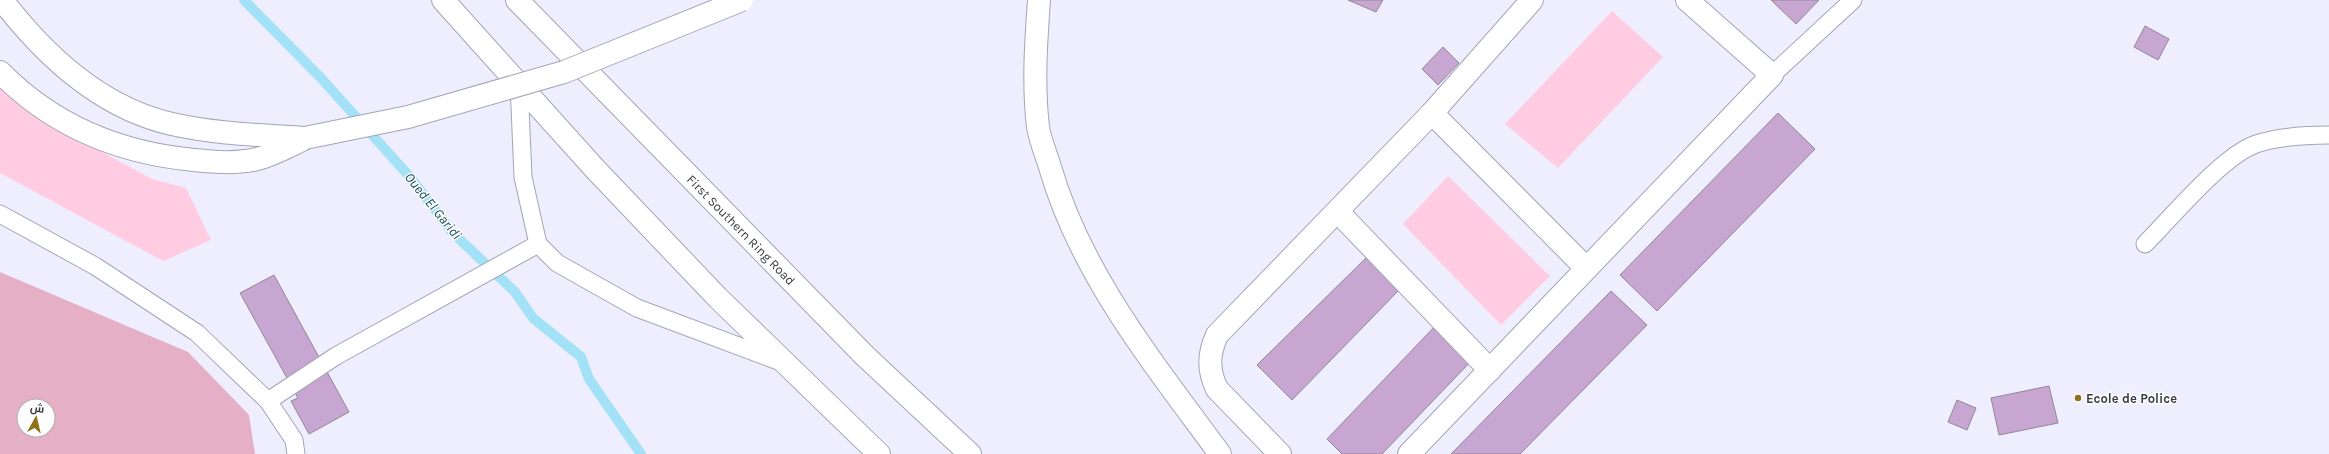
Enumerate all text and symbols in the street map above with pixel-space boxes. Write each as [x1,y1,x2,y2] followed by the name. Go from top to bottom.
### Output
[401,169,465,243] water label: Oued El Garidi
[684,171,799,288] street label: First Southern Ring Road
[2086,391,2177,406] place label: Ecole de Police
[2073,393,2083,403] marker: Ecole de Police
[16,398,56,438] north arrow
[29,401,45,416] text: ش

